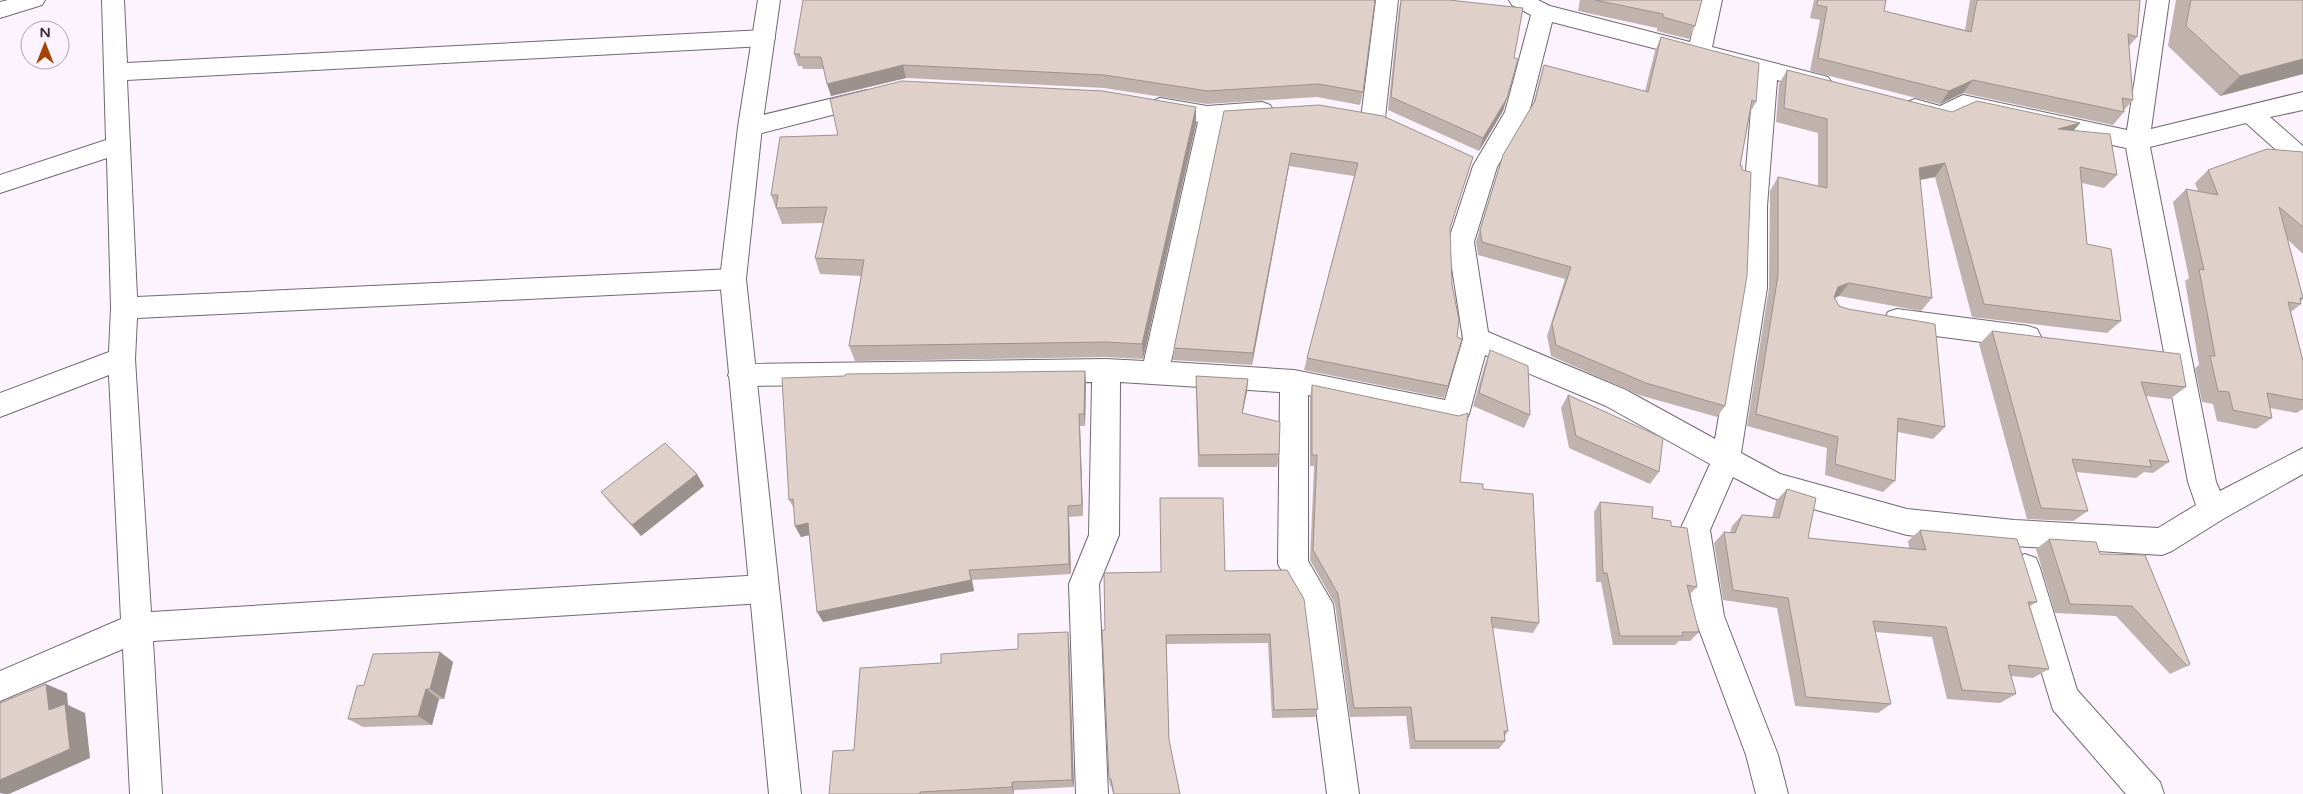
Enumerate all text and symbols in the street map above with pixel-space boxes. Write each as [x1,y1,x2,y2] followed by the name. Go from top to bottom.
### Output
[20,20,70,70] north arrow
[39,24,51,41] text: N

